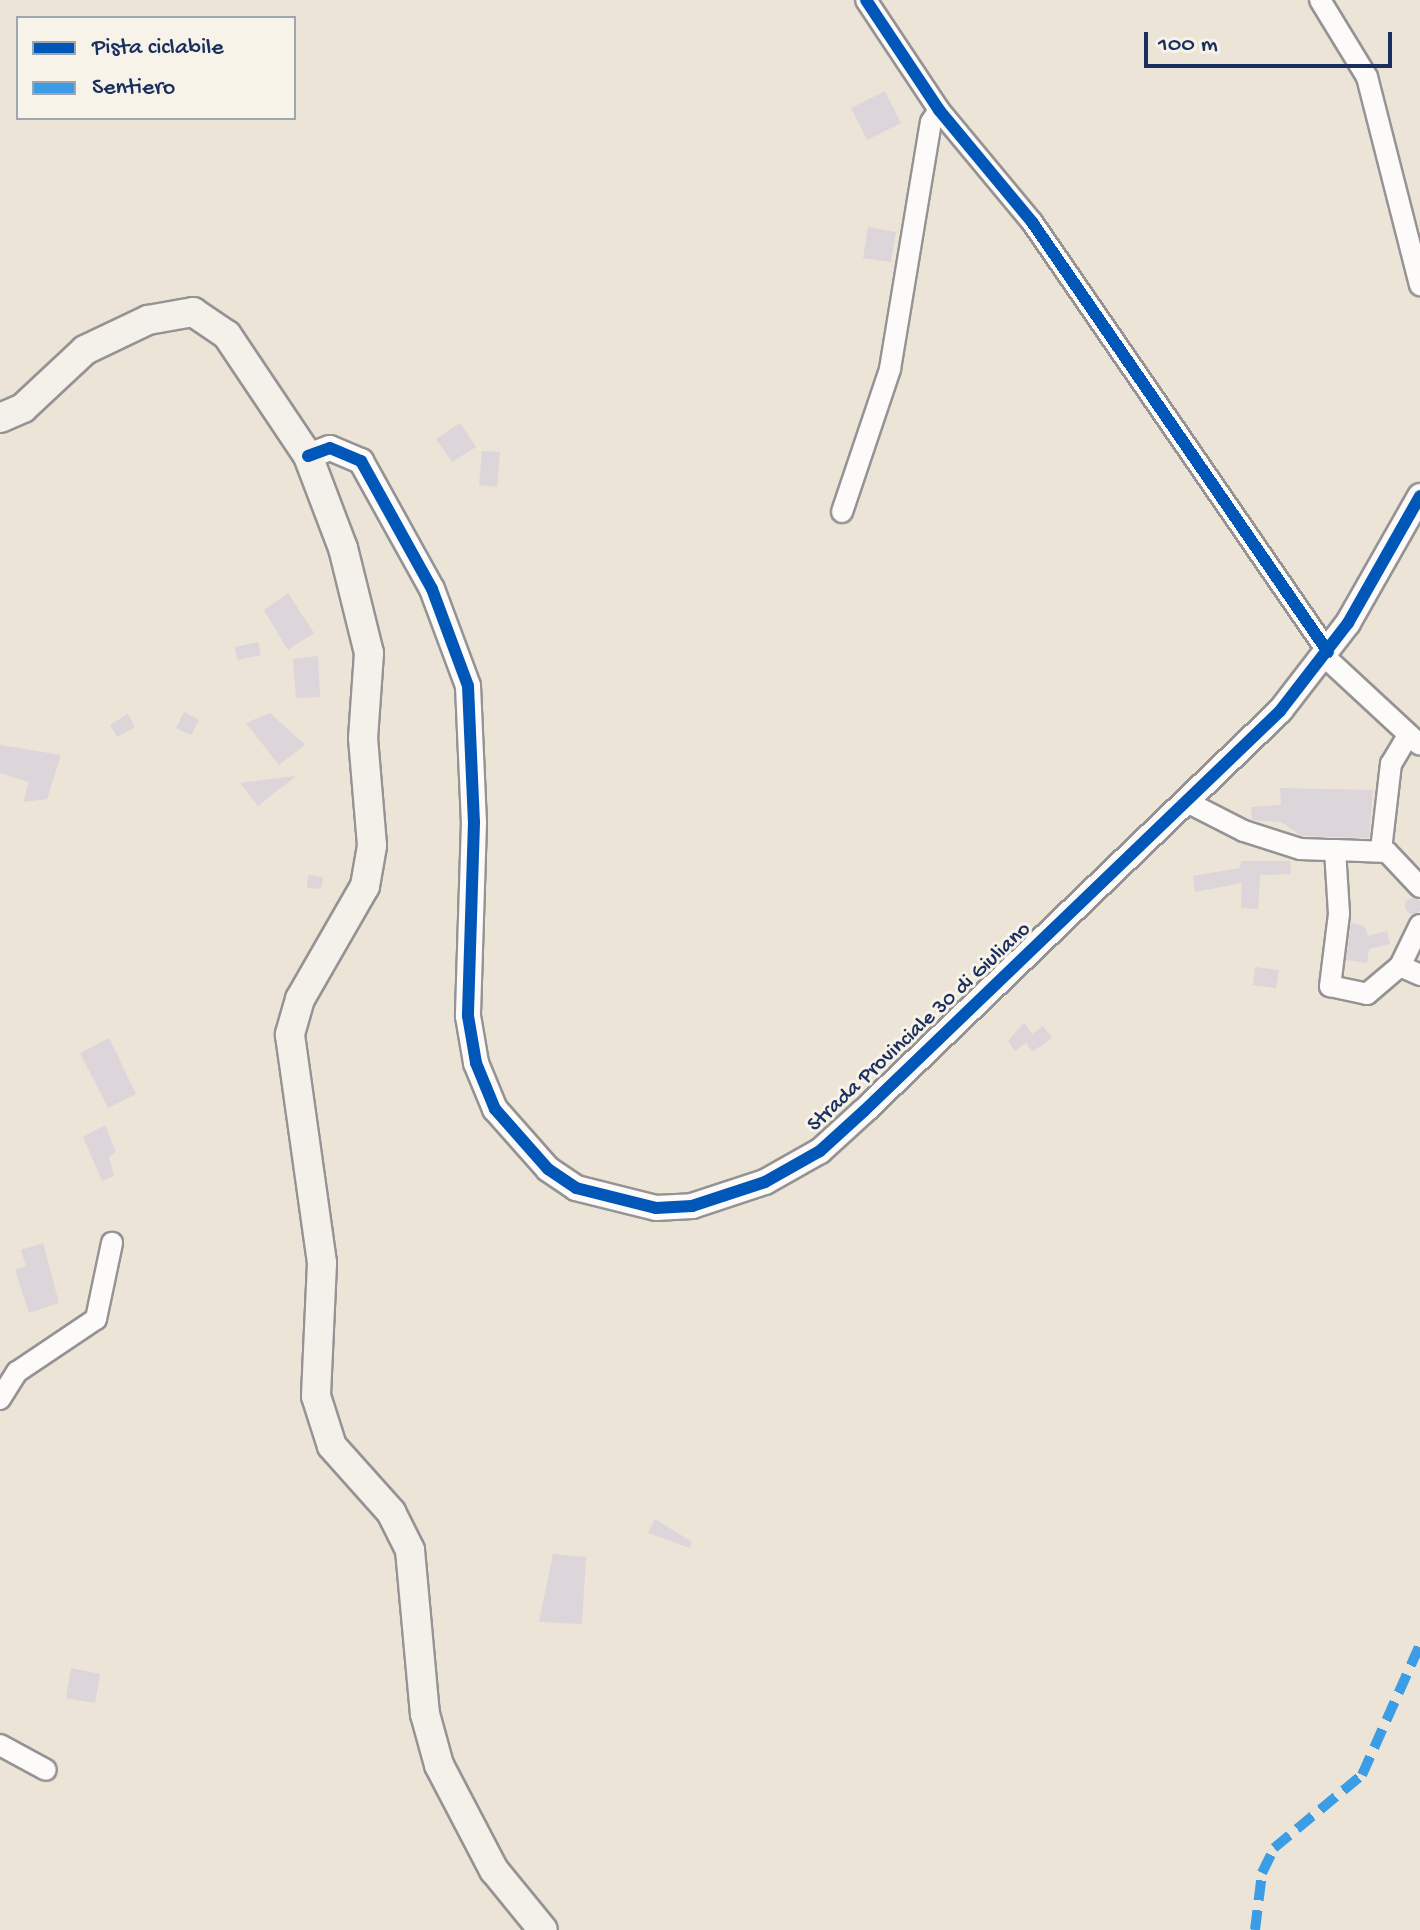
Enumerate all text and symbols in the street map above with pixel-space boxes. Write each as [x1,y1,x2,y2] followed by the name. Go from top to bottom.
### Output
[16,16,296,120] legend
[1148,16,1396,66] scale bar
[1158,31,1218,60] text: 100 m
[92,34,224,63] text: Pista ciclabile
[92,74,175,103] text: Sentiero
[803,917,1037,1139] street label: Strada Provinciale 30 di Giuliano

